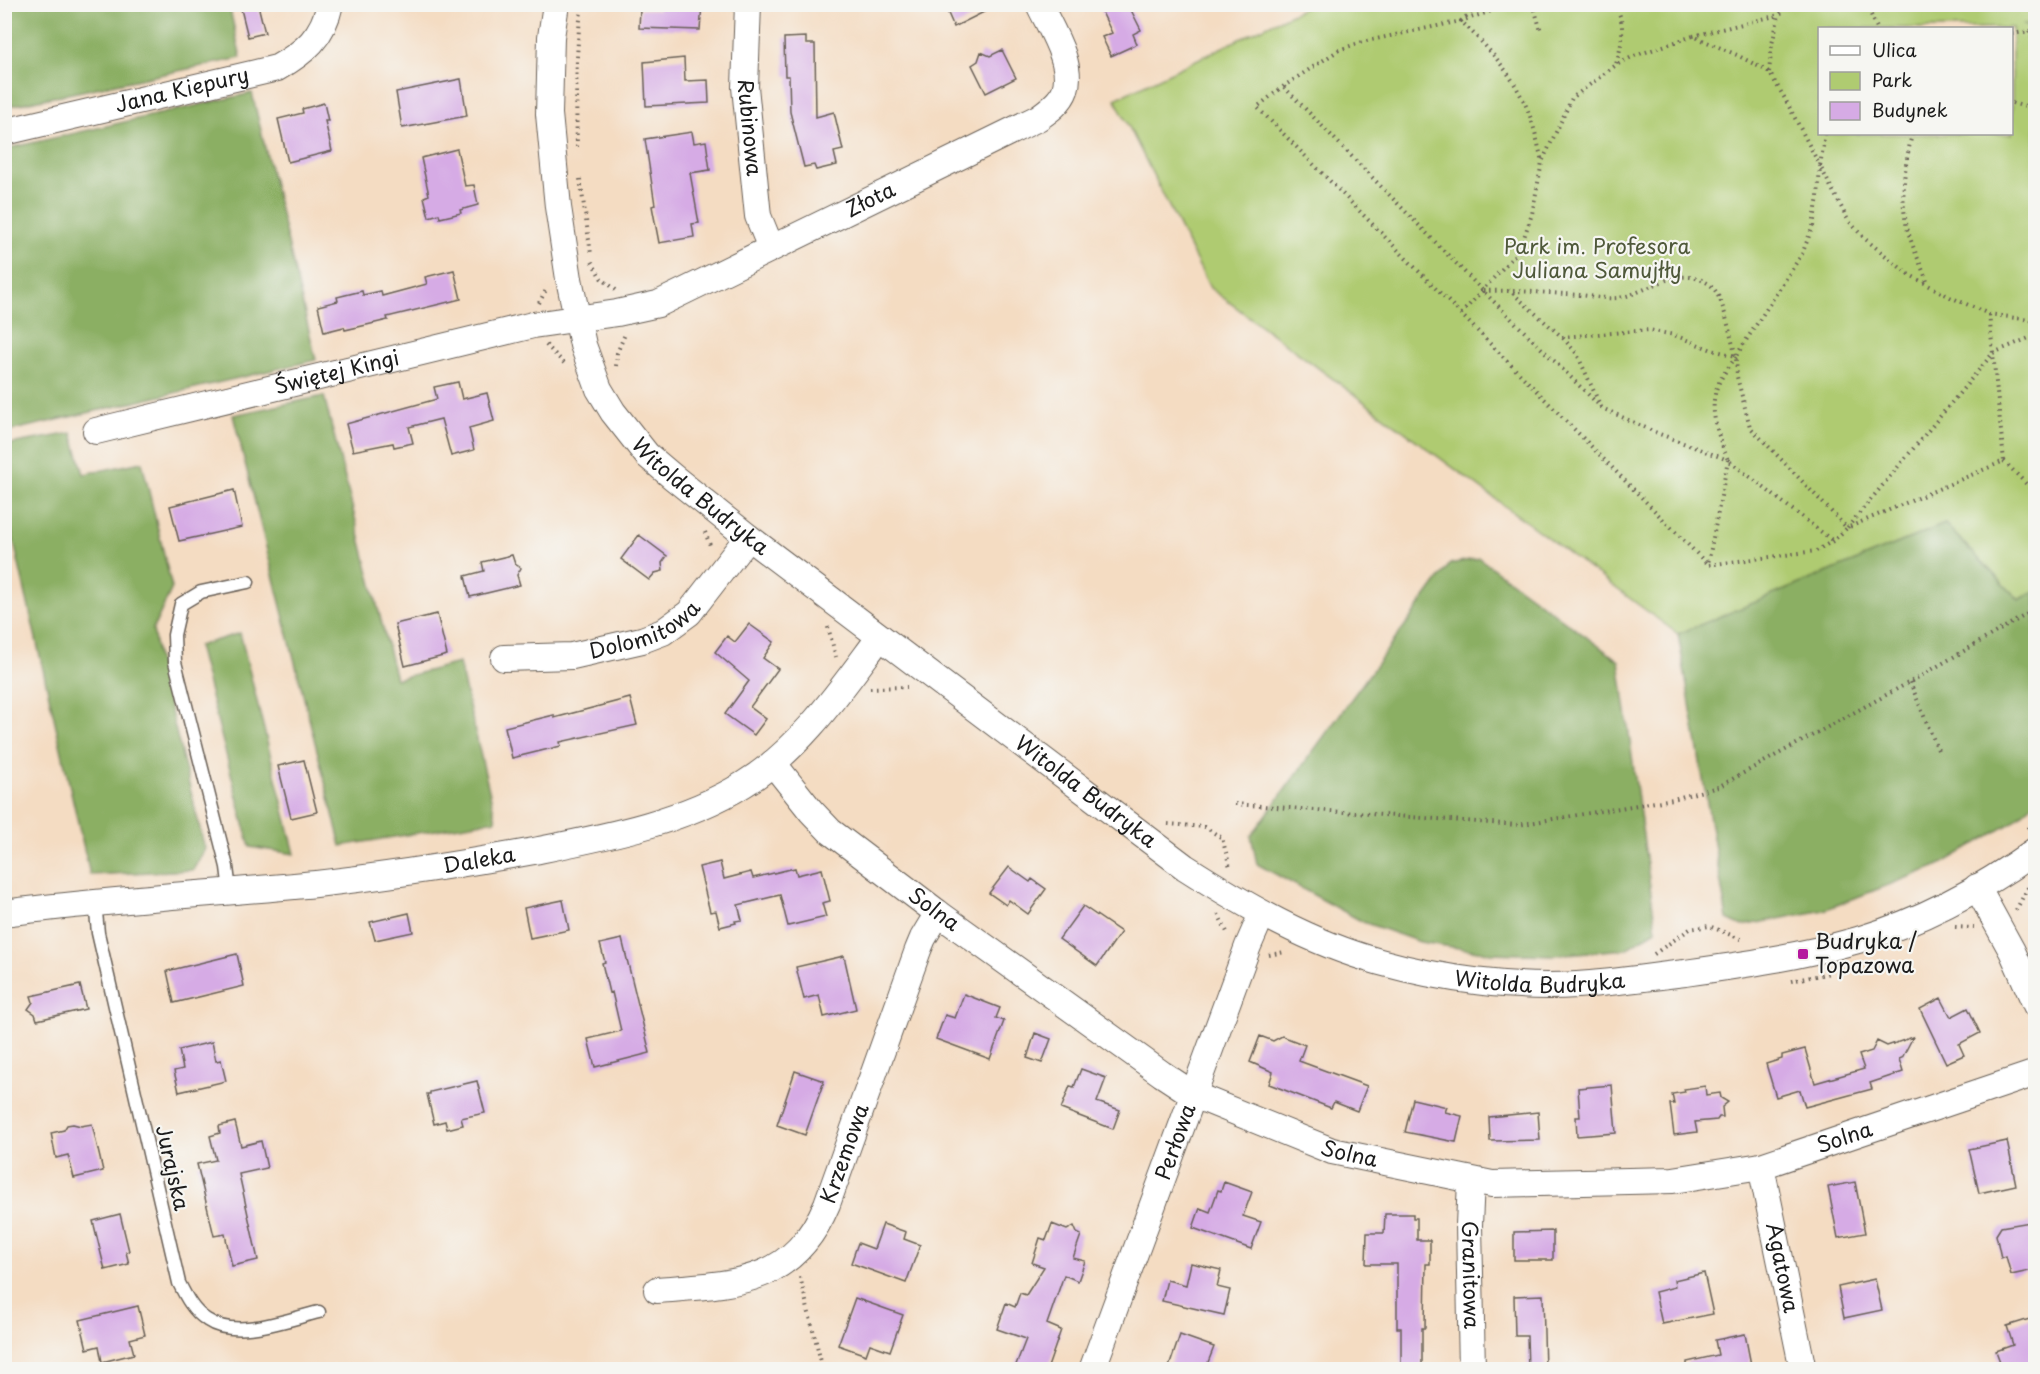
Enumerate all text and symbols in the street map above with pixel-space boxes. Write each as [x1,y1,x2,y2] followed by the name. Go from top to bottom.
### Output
[1818,27,2013,135] legend
[1872,36,1917,63] text: Ulica
[112,57,252,119] street label: Jana Kiepury
[1872,66,1912,93] text: Park
[731,79,772,177] street label: Rubinowa
[1872,96,1948,123] text: Budynek
[839,172,900,224] street label: Złota
[1504,229,1690,285] park label: Park im. Profesora Juliana Samujłły
[271,340,402,401] street label: Świętej Kingi
[625,430,777,562] street label: Witolda Budryka
[586,593,707,666] street label: Dolomitowa
[1009,726,1165,855] street label: Witolda Budryka
[440,837,517,880] street label: Daleka
[902,878,967,938] street label: Solna
[1815,924,1918,980] place label: Budryka / Topazowa
[1796,947,1810,961] marker: Budryka / Topazowa
[1453,960,1627,1000] street label: Witolda Budryka
[811,1099,876,1207] street label: Krzemowa
[1145,1099,1203,1184] street label: Perłowa
[1811,1112,1876,1160] street label: Solna
[149,1122,199,1213] street label: Jurajska
[1316,1130,1381,1174] street label: Solna
[1759,1220,1809,1315] street label: Agatowa
[1455,1221,1489,1329] street label: Granitowa

